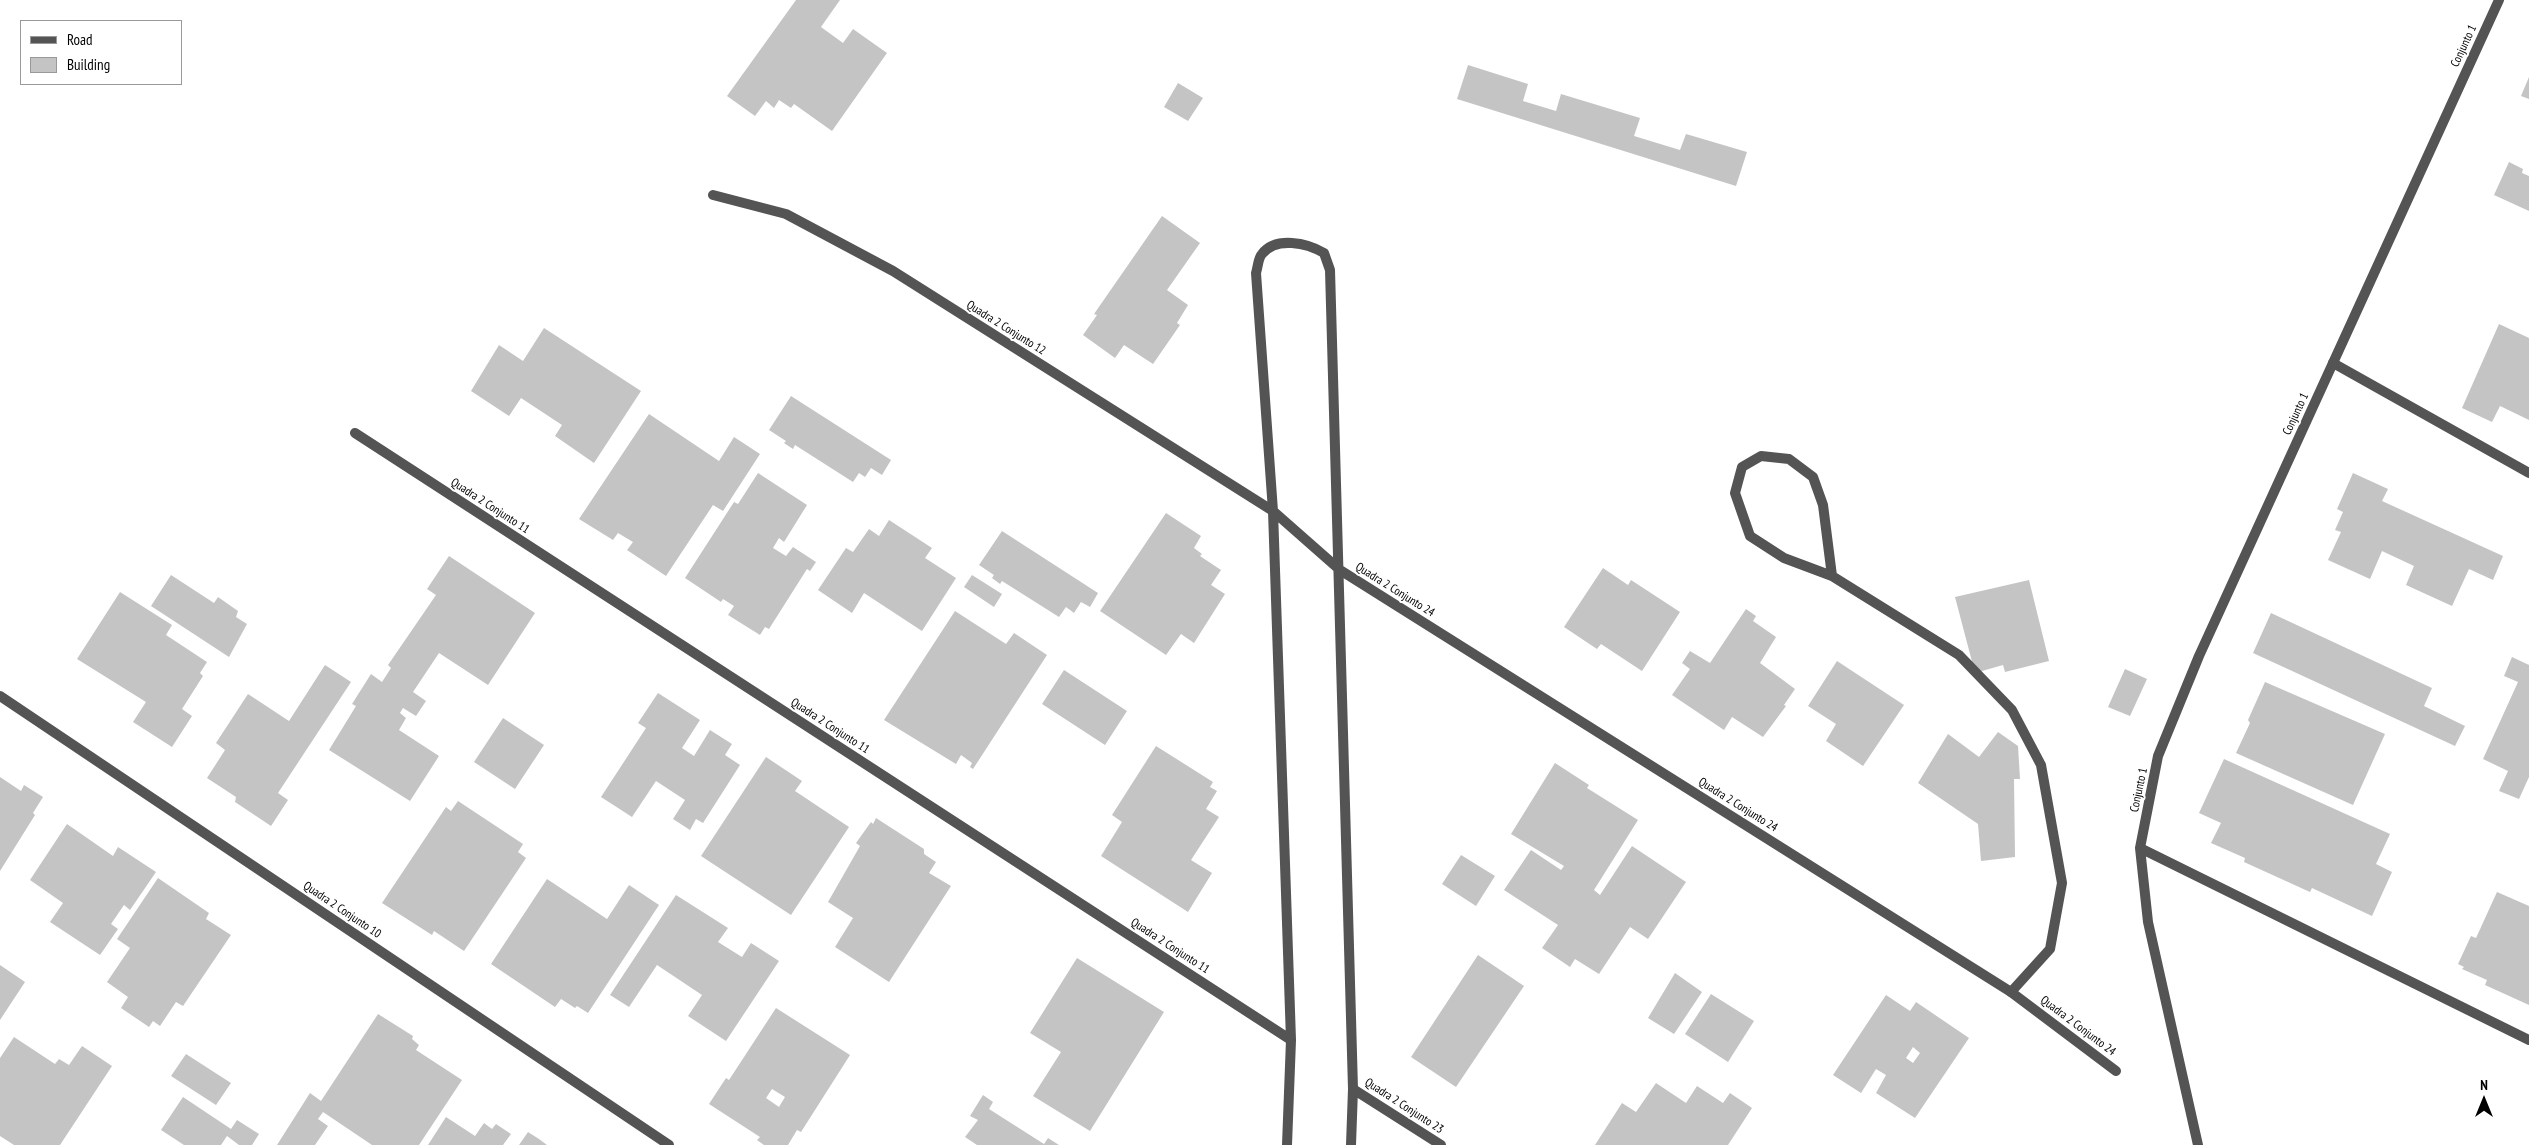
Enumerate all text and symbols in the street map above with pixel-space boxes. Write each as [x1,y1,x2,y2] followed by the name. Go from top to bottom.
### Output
[20,20,182,85] legend
[2448,23,2480,69] street label: Conjunto 1
[67,30,93,49] text: Road
[67,55,110,74] text: Building
[964,298,1048,358] street label: Quadra 2 Conjunto 12
[2280,391,2312,437] street label: Conjunto 1
[448,475,532,537] street label: Quadra 2 Conjunto 11
[1353,560,1437,620] street label: Quadra 2 Conjunto 24
[788,695,872,757] street label: Quadra 2 Conjunto 11
[2127,766,2151,814] street label: Conjunto 1
[1696,775,1780,835] street label: Quadra 2 Conjunto 24
[300,879,384,941] street label: Quadra 2 Conjunto 10
[1128,915,1212,977] street label: Quadra 2 Conjunto 11
[2037,993,2119,1059] street label: Quadra 2 Conjunto 24
[1362,1075,1446,1137] street label: Quadra 2 Conjunto 23
[2459,1075,2509,1125] north arrow
[2480,1076,2488,1094] text: N

